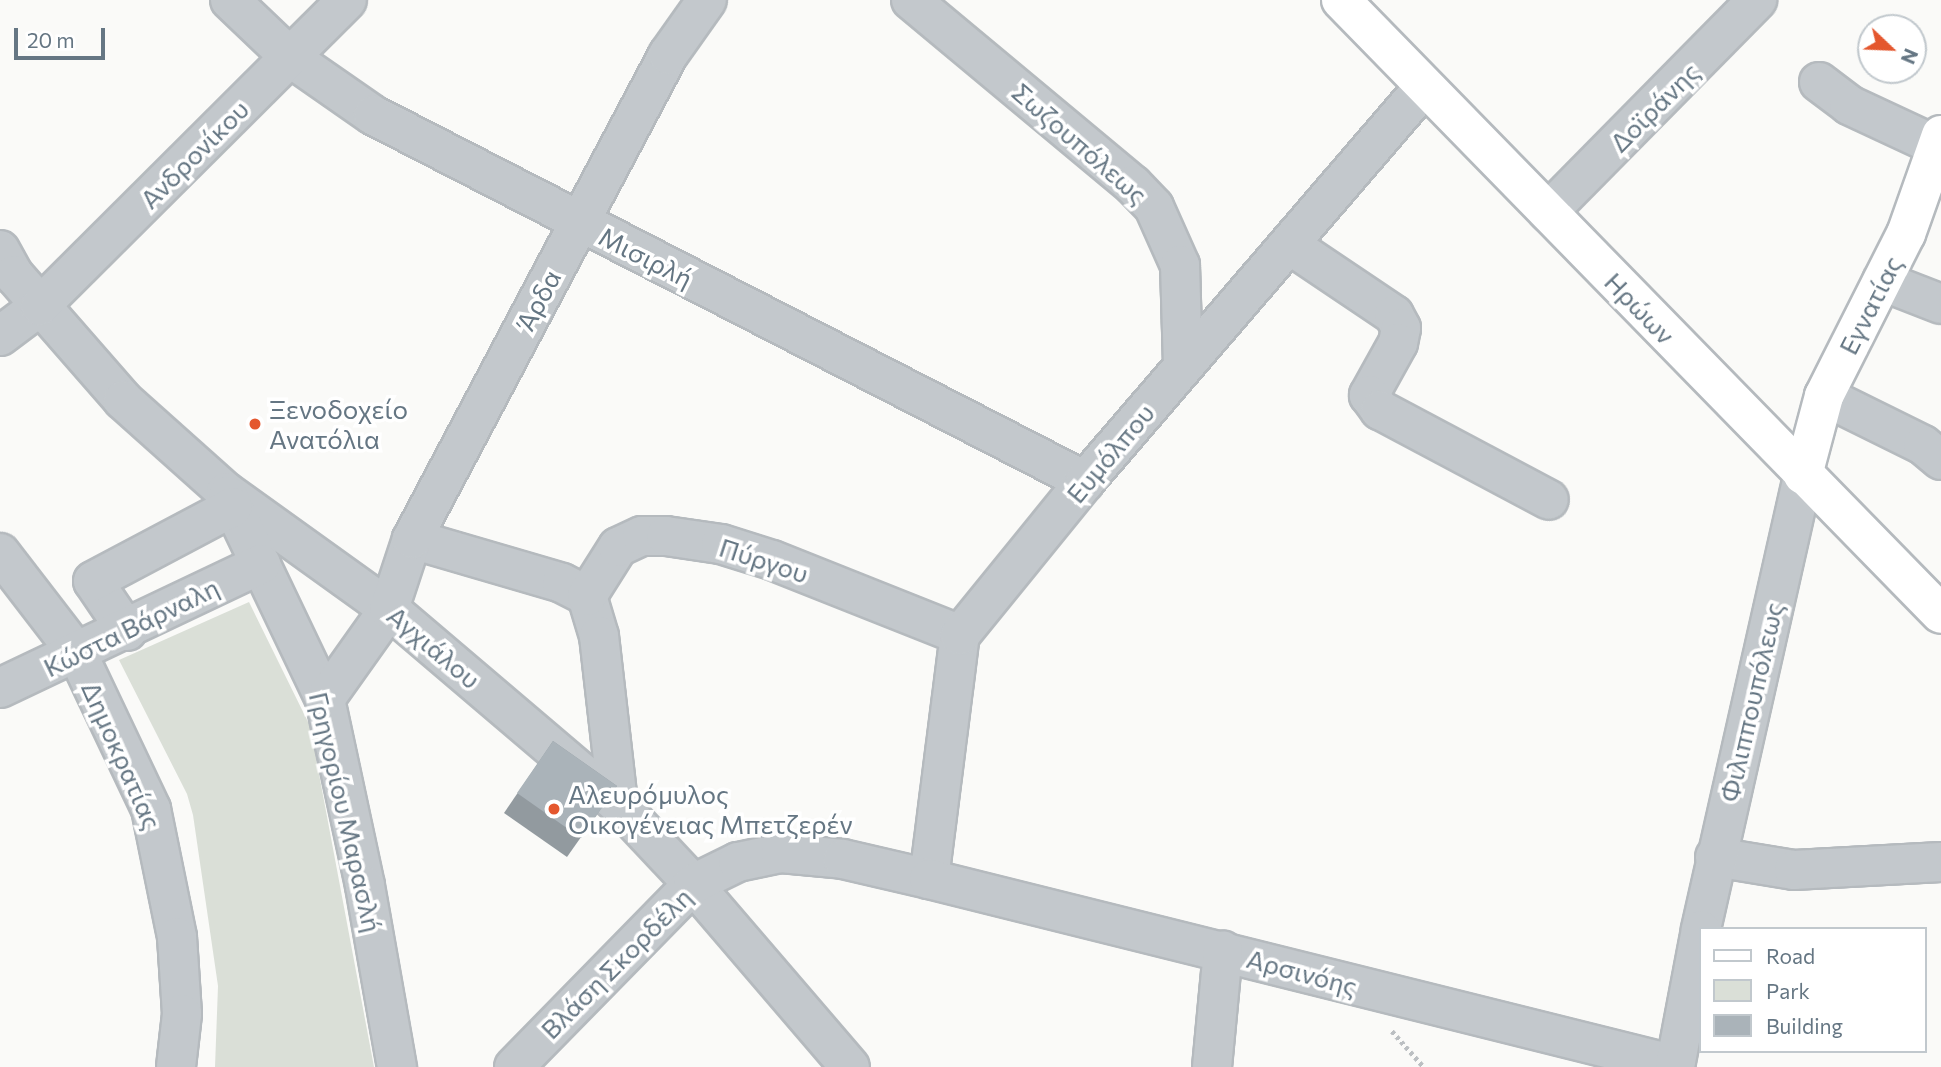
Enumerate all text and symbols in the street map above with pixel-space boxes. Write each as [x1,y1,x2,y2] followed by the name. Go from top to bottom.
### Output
[18,14,108,58] scale bar
[1857,14,1927,84] north arrow
[27,27,75,52] text: 20 m
[1897,46,1923,68] text: N
[1603,56,1705,158] street label: Δοϊράνης
[1006,76,1154,210] street label: Σωζουπόλεως
[133,93,255,215] street label: Ανδρονίκου
[594,220,698,294] street label: Μισιρλή
[1832,251,1908,359] street label: Εγνατίας
[509,264,567,336] street label: Άρδα
[1599,266,1681,350] street label: Ηρώων
[269,393,408,454] place label: Ξενοδοχείο Ανατόλια
[1060,397,1160,509] street label: Ευμόλπου
[247,416,263,432] marker: Ξενοδοχείο Ανατόλια
[716,531,812,589] street label: Πύργου
[38,571,224,683] street label: Κώστα Βάρναλη
[381,599,487,695] street label: Αγχιάλου
[1713,599,1789,805] street label: Φιλιππουπόλεως
[76,676,168,834] street label: Δημοκρατίας
[303,689,389,935] street label: Γρηγορίου Μαρασλή
[568,778,853,840] place label: Αλευρόμυλος Οικογένειας Μπετζερέν
[546,801,562,817] marker: Αλευρόμυλος Οικογένειας Μπετζερέν
[534,881,698,1045] street label: Βλάση Σκορδέλη
[1700,927,1927,1053] legend
[1243,942,1361,1002] street label: Αρσινόης
[1766,943,1815,968] text: Road
[1766,978,1810,1003] text: Park
[1766,1013,1843,1038] text: Building

